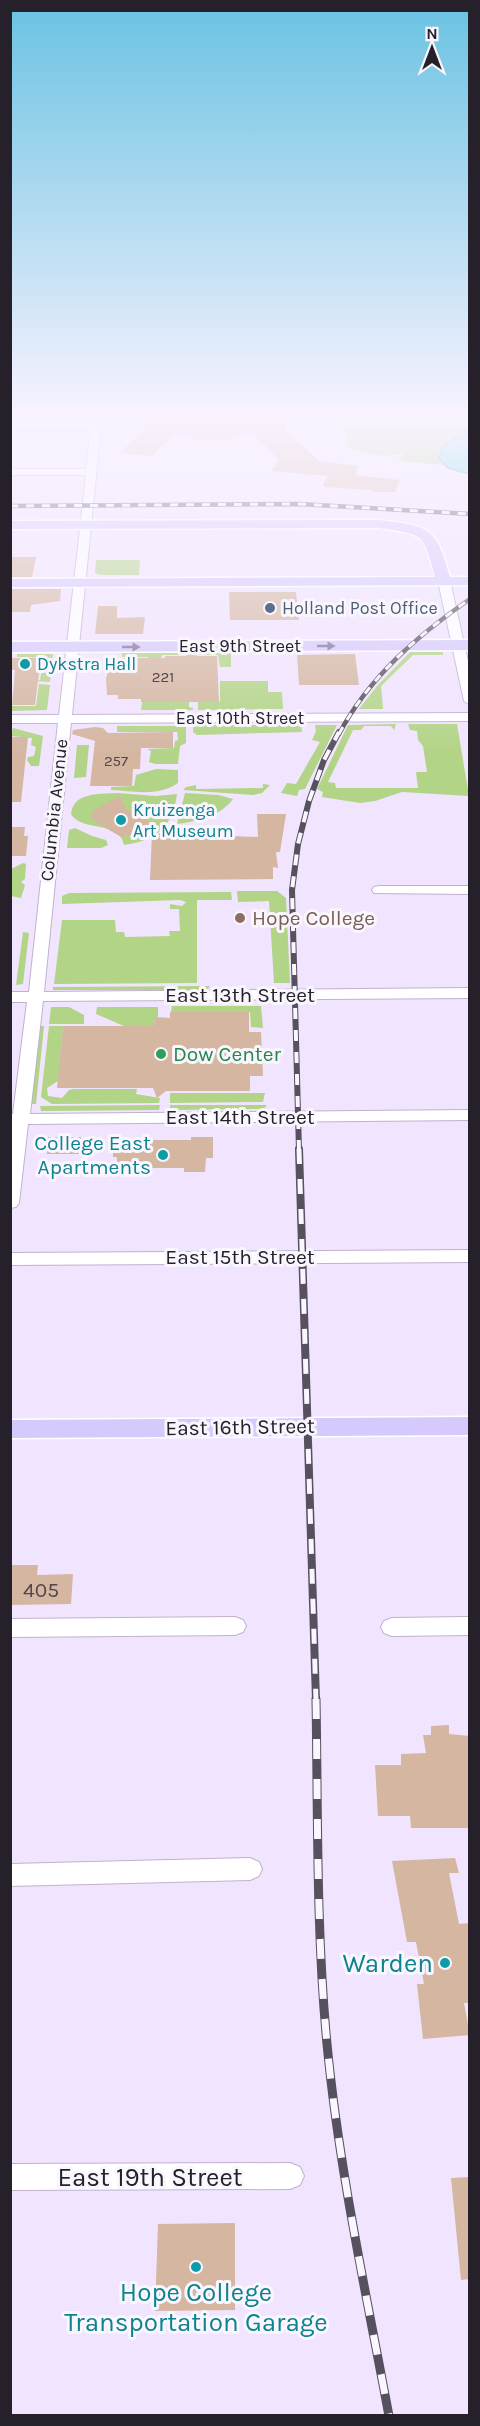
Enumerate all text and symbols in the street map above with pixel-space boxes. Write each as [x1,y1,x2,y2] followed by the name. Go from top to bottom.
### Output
[402,18,462,78] north arrow
[426,24,438,43] text: N
[282,597,438,619] place label: Holland Post Office
[263,601,277,615] marker: Holland Post Office
[179,635,301,657] street label: East 9th Street
[317,641,336,651] one-way arrow
[122,642,141,651] one-way arrow
[37,653,136,675] place label: Dykstra Hall
[18,657,32,671] marker: Dykstra Hall
[152,668,174,686] house number: 221
[176,707,304,729] street label: East 10th Street
[36,738,72,882] street label: Columbia Avenue
[104,752,128,770] house number: 257
[133,799,233,842] place label: Kruizenga Art Museum
[114,813,128,827] marker: Kruizenga Art Museum
[252,906,375,930] place label: Hope College
[233,911,247,925] marker: Hope College
[165,983,315,1007] street label: East 13th Street
[173,1042,282,1066] place label: Dow Center
[154,1047,168,1061] marker: Dow Center
[165,1105,315,1129] street label: East 14th Street
[34,1131,151,1179] place label: College East Apartments
[156,1148,170,1162] marker: College East Apartments
[165,1245,315,1269] street label: East 15th Street
[165,1414,315,1440] street label: East 16th Street
[23,1578,59,1602] house number: 405
[342,1948,433,1979] place label: Warden
[438,1956,452,1970] marker: Warden
[57,2162,243,2193] street label: East 19th Street
[189,2260,203,2274] marker: Hope College Transportation Garage
[64,2277,328,2338] place label: Hope College Transportation Garage

